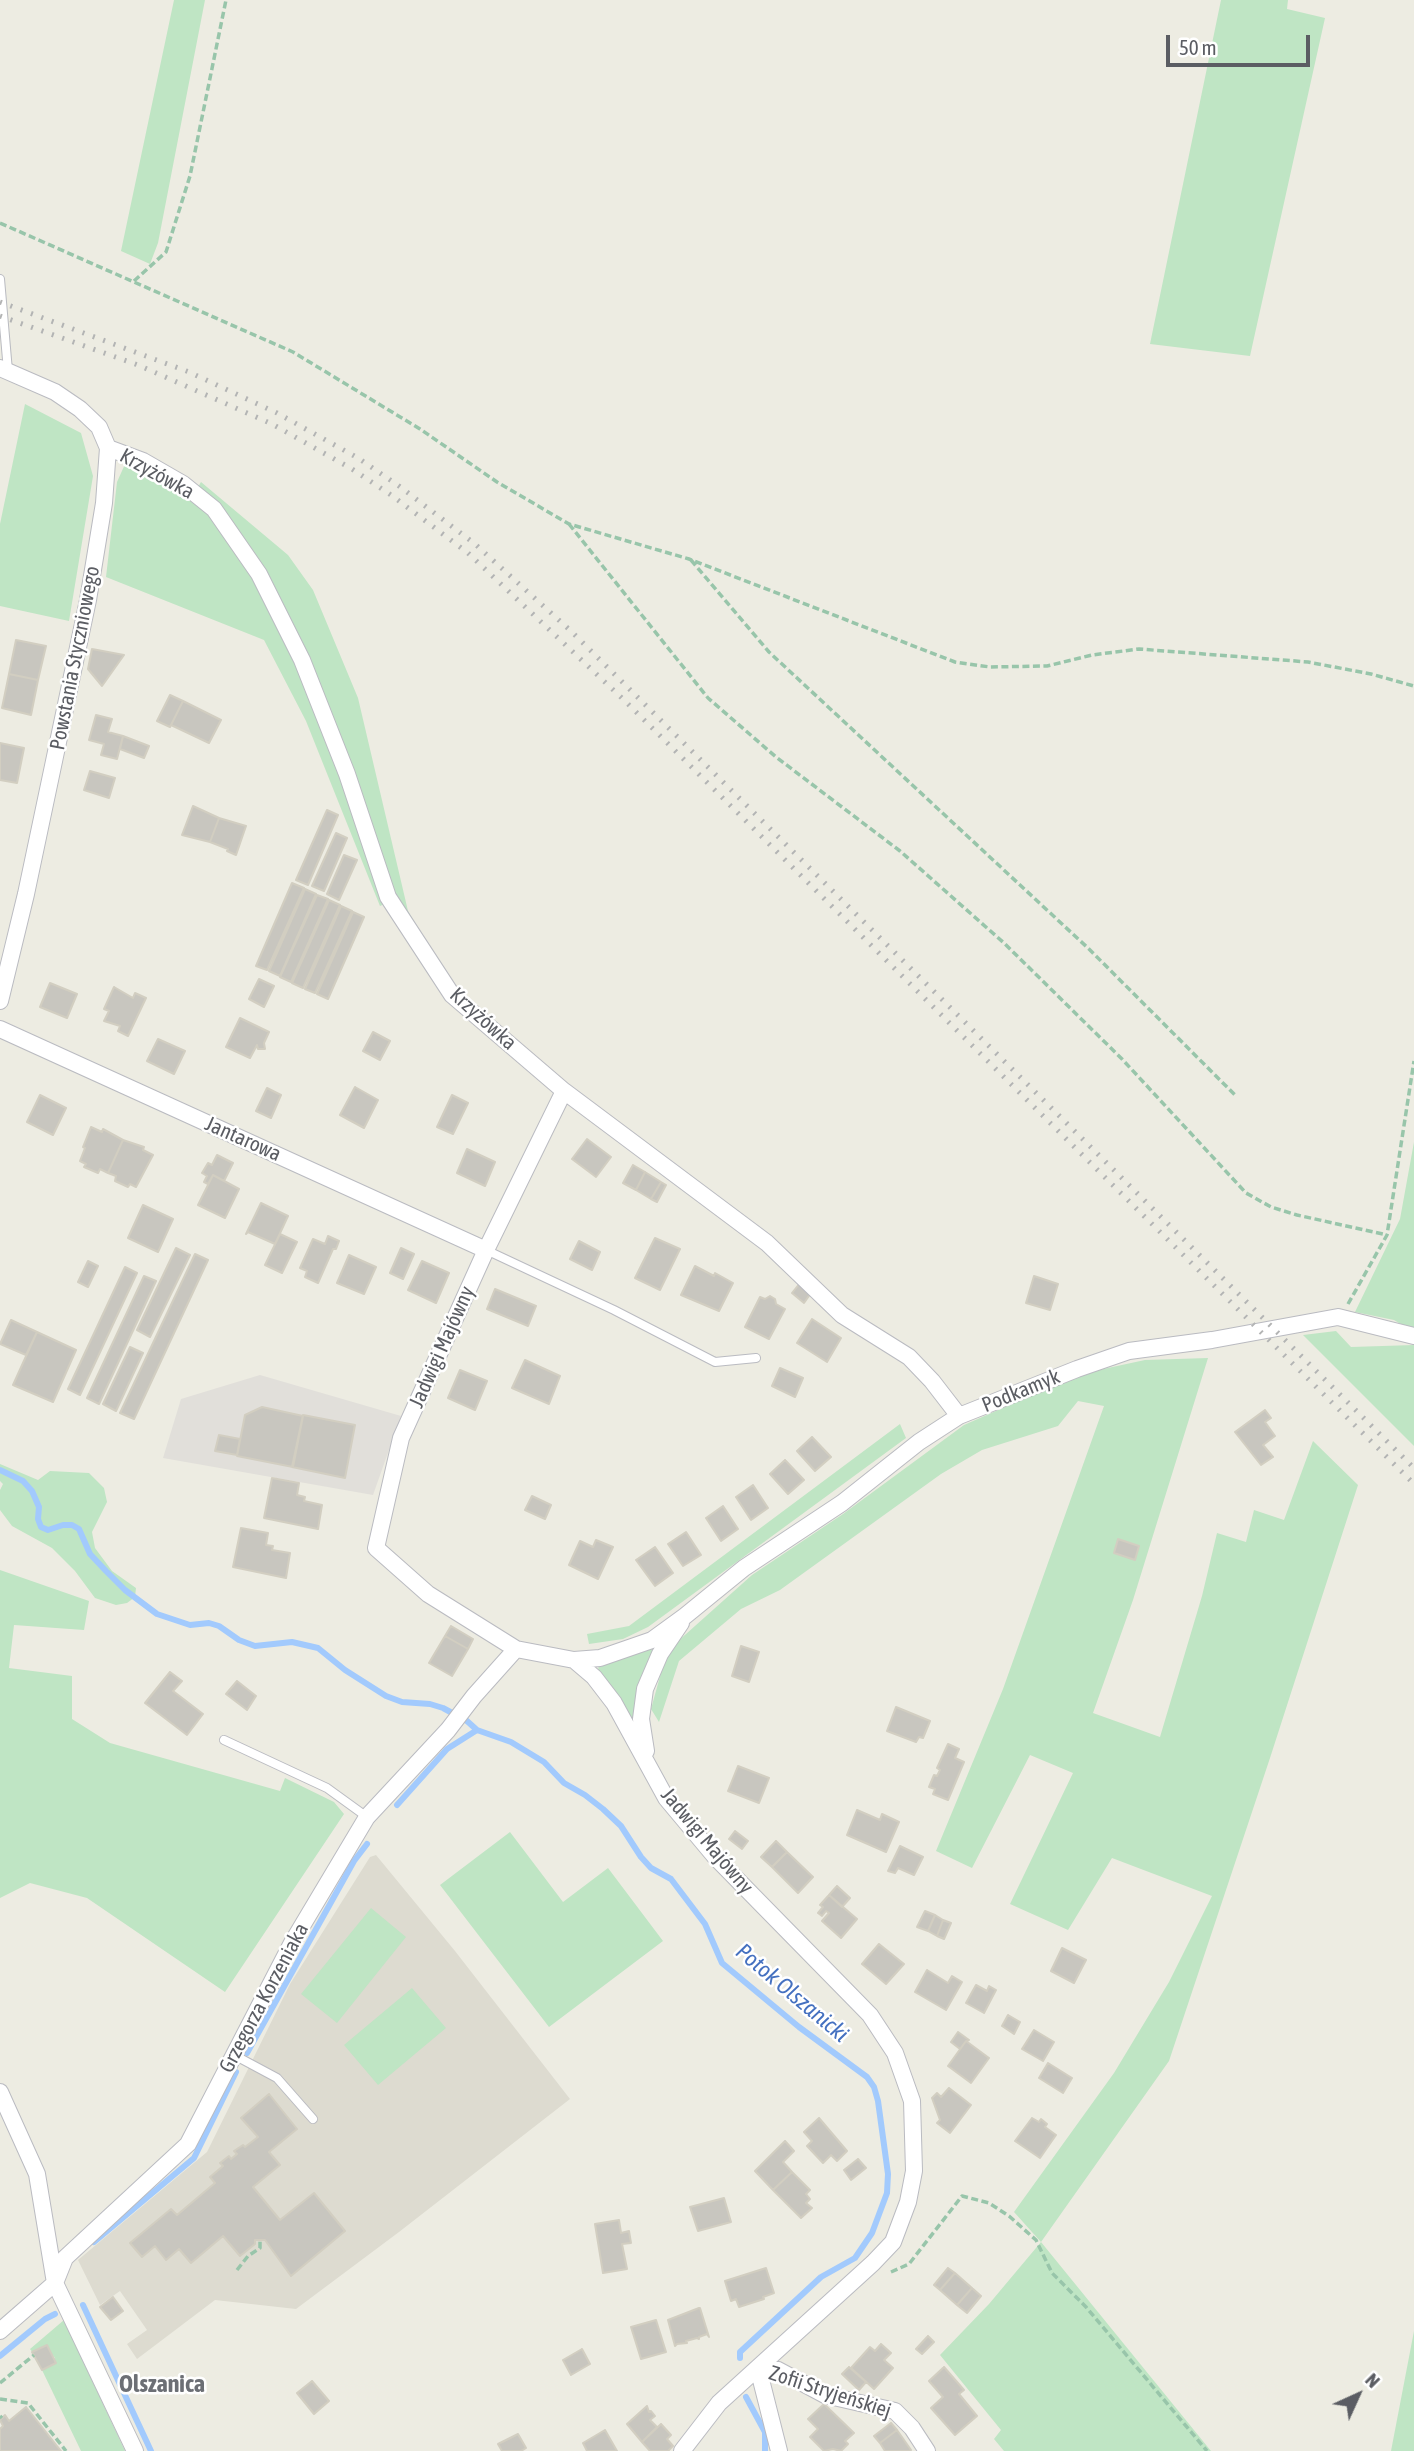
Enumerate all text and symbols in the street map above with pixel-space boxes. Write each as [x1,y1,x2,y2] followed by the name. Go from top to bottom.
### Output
[1169,21,1312,65] scale bar
[1179,35,1217,59] text: 50 m
[115,443,199,505] street label: Krzyżówka
[45,564,105,752] street label: Powstania Styczniowego
[444,982,522,1056] street label: Krzyżówka
[201,1111,285,1167] street label: Jantarowa
[404,1282,480,1412] street label: Jadwigi Majówny
[978,1364,1064,1418] street label: Podkamyk
[655,1783,759,1899] street label: Jadwigi Majówny
[214,1919,314,2077] street label: Grzegorza Korzeniaka
[730,1938,854,2048] water label: Potok Olszanicki
[766,2360,894,2424] street label: Zofii Stryjeńskiej
[1323,2360,1393,2430] north arrow
[1361,2368,1385,2392] text: N
[119,2370,205,2398] district label: Olszanica

